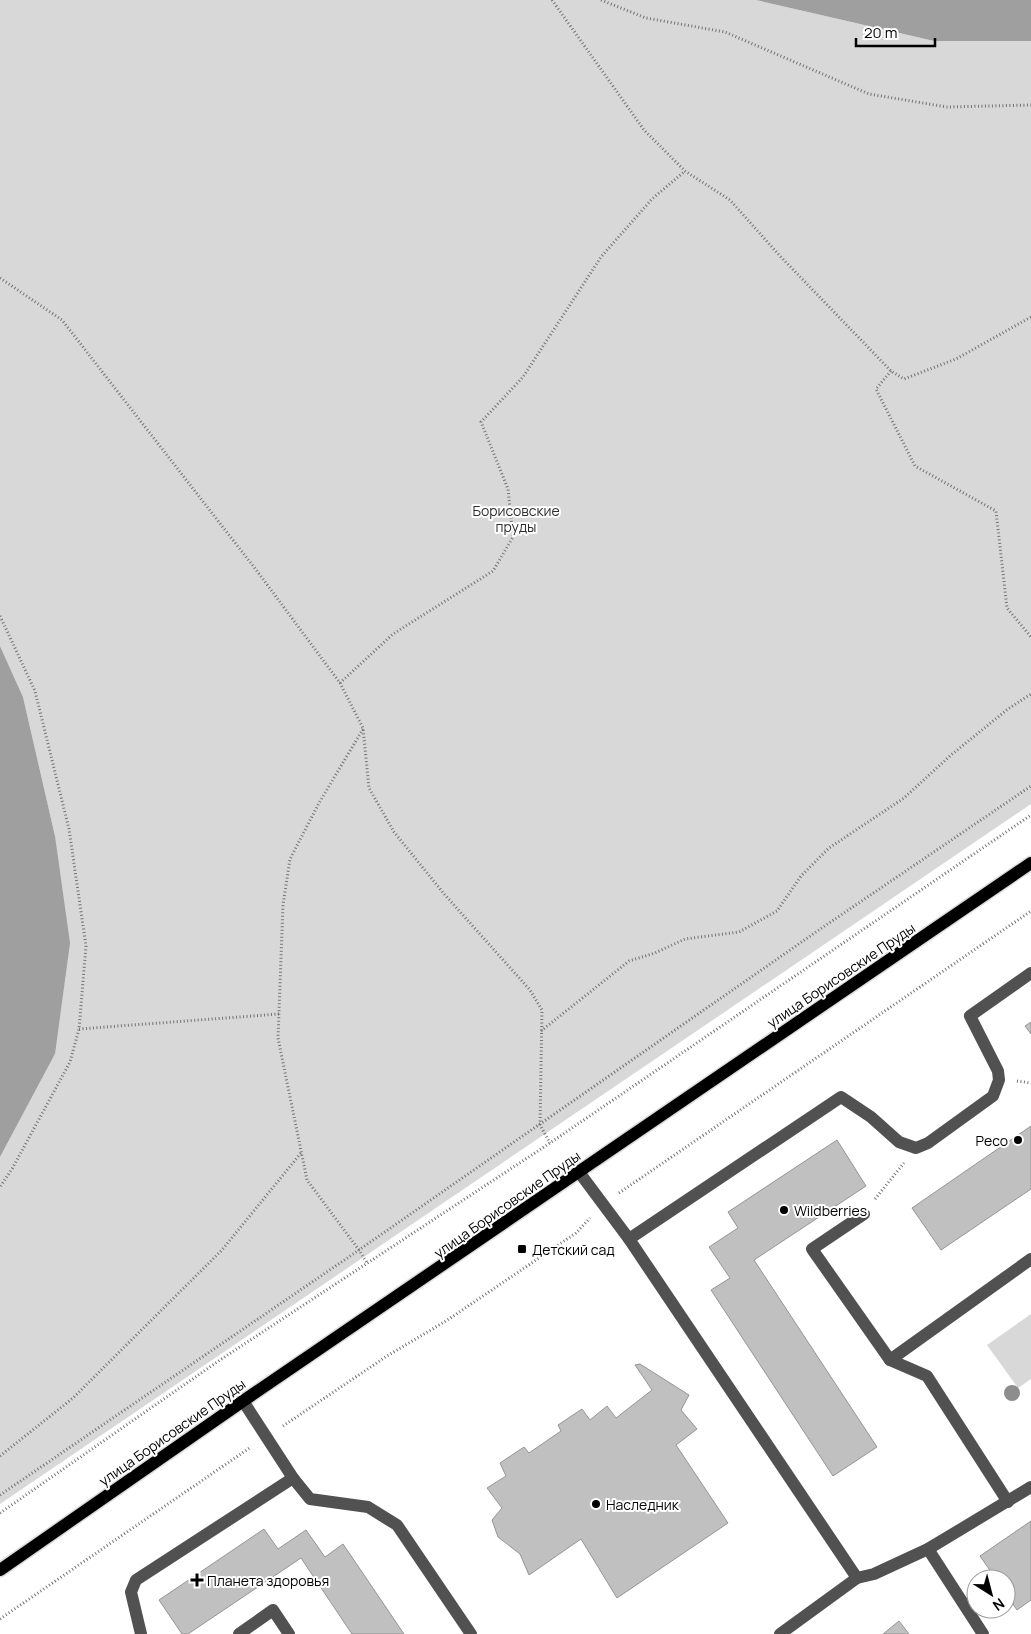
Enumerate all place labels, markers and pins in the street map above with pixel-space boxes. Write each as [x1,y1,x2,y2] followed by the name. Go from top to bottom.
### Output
[976,1131,1008,1150] place label: Ресо
[1012,1134,1024,1146] marker: Ресо
[794,1201,867,1220] place label: Wildberries
[778,1204,790,1216] marker: Wildberries
[532,1240,615,1259] place label: Детский сад
[516,1243,528,1255] marker: Детский сад
[606,1495,680,1514] place label: Наследник
[590,1498,602,1510] marker: Наследник
[207,1571,329,1590] place label: Планета здоровья
[191,1574,203,1586] marker: Планета здоровья

